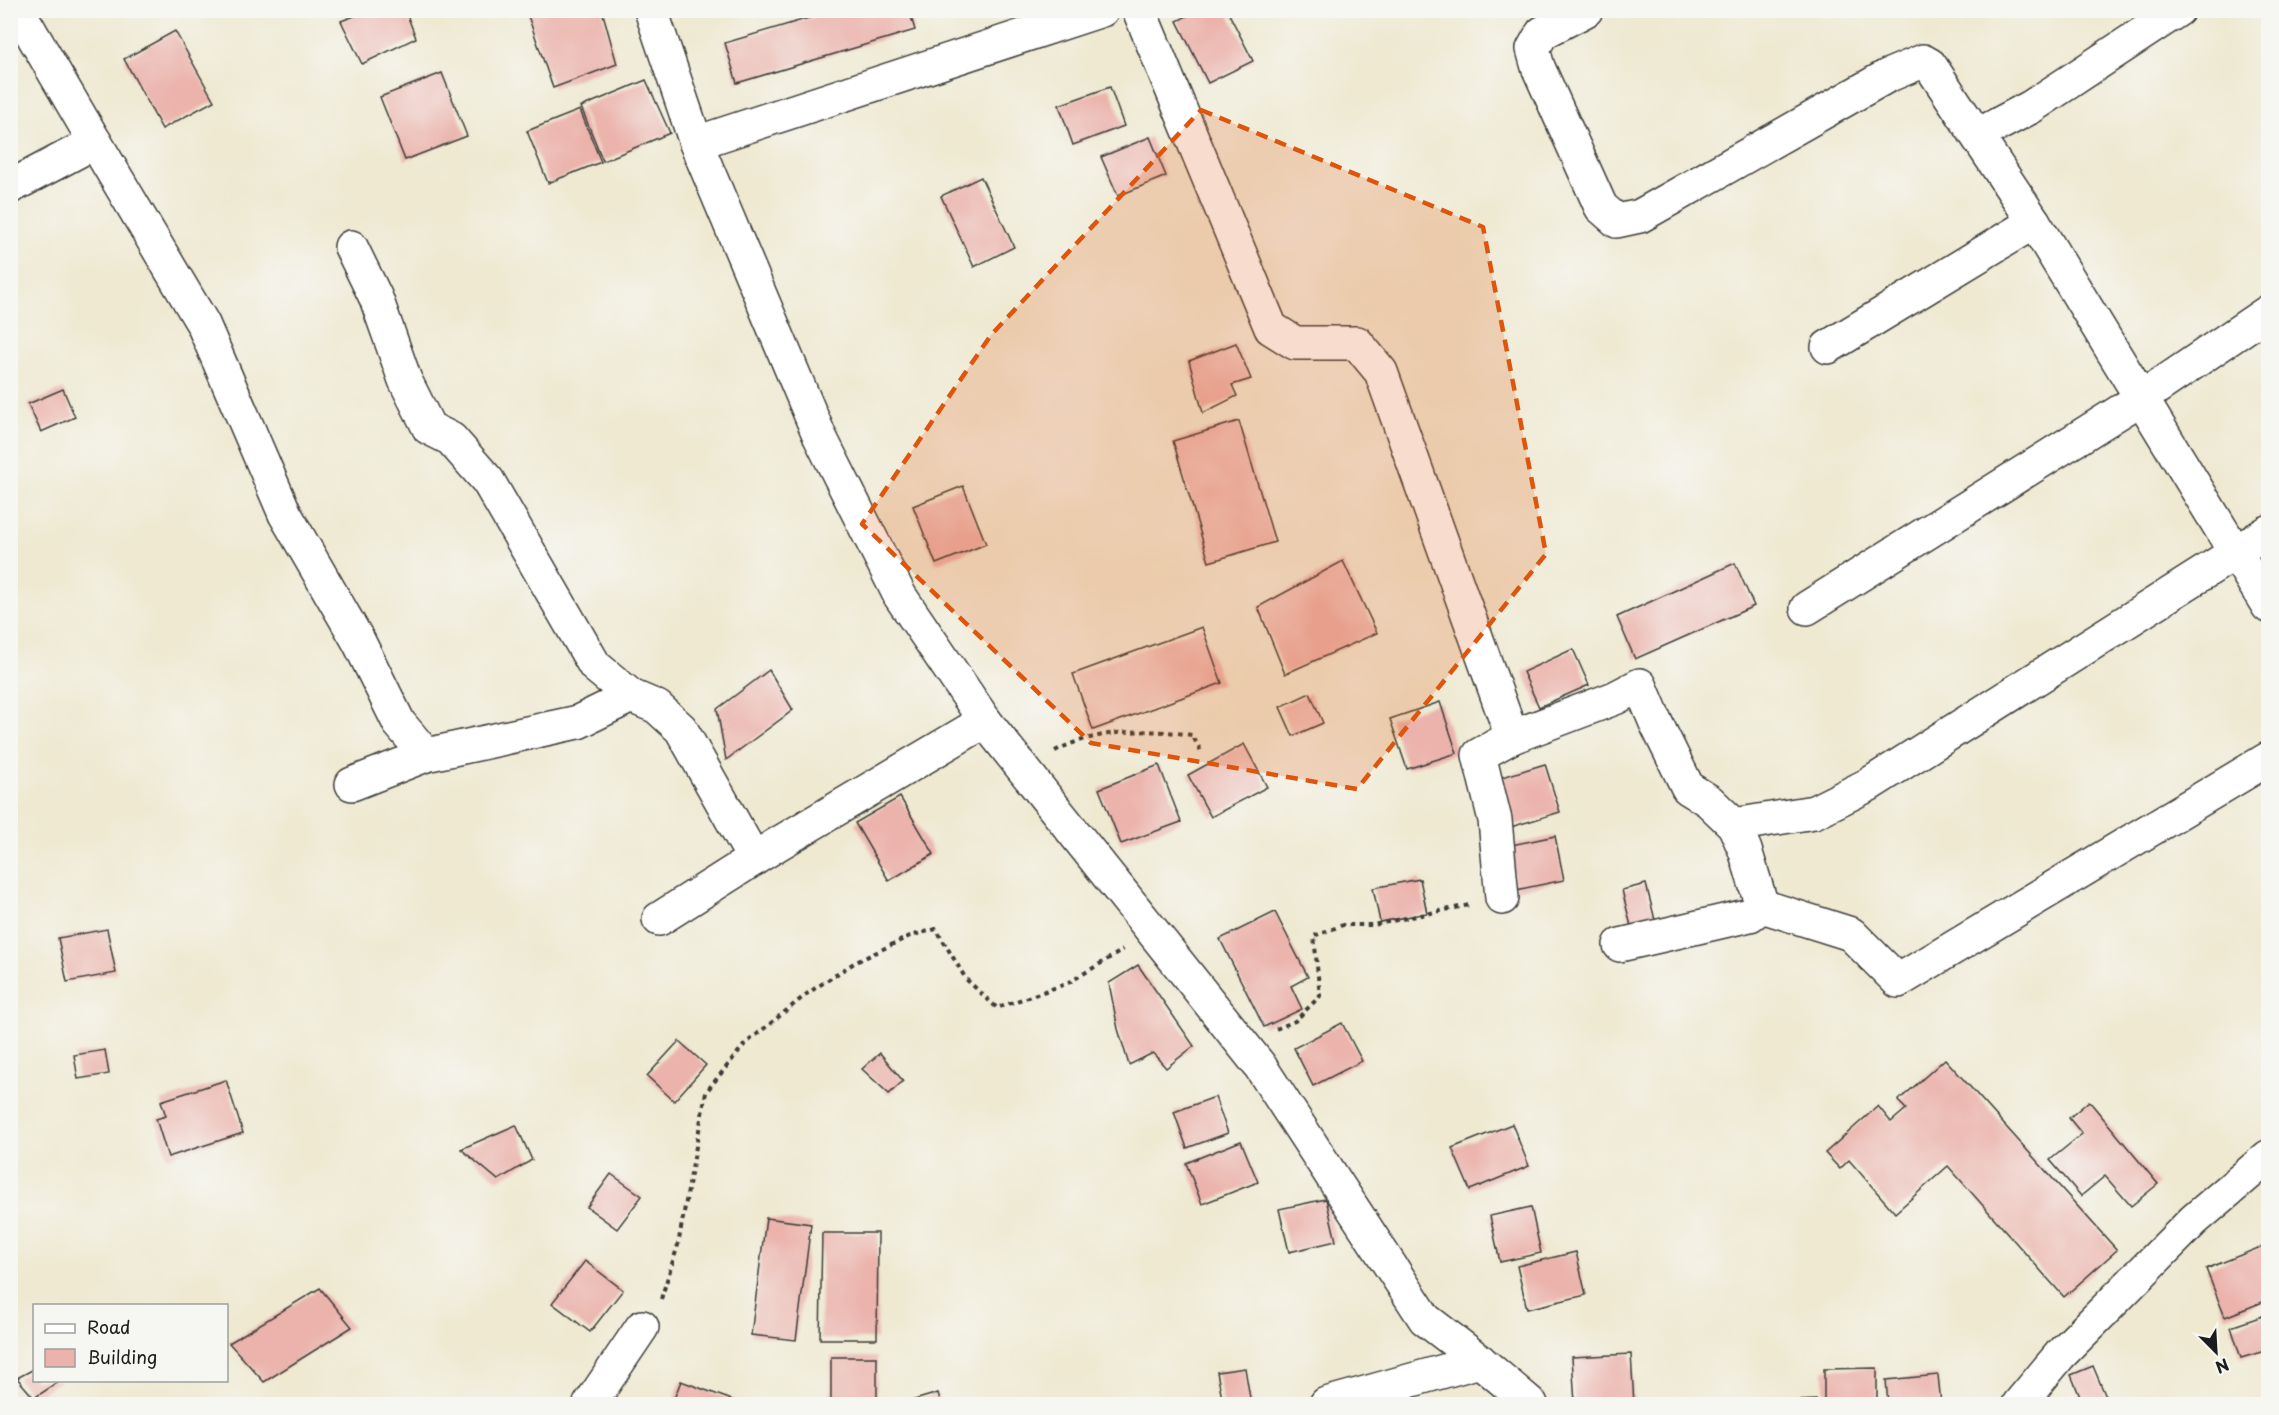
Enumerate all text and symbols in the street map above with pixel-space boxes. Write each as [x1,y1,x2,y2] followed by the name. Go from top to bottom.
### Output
[33,1304,228,1382] legend
[87,1313,131,1340] text: Road
[2186,1322,2246,1382] north arrow
[87,1343,157,1370] text: Building
[2212,1353,2233,1380] text: N

